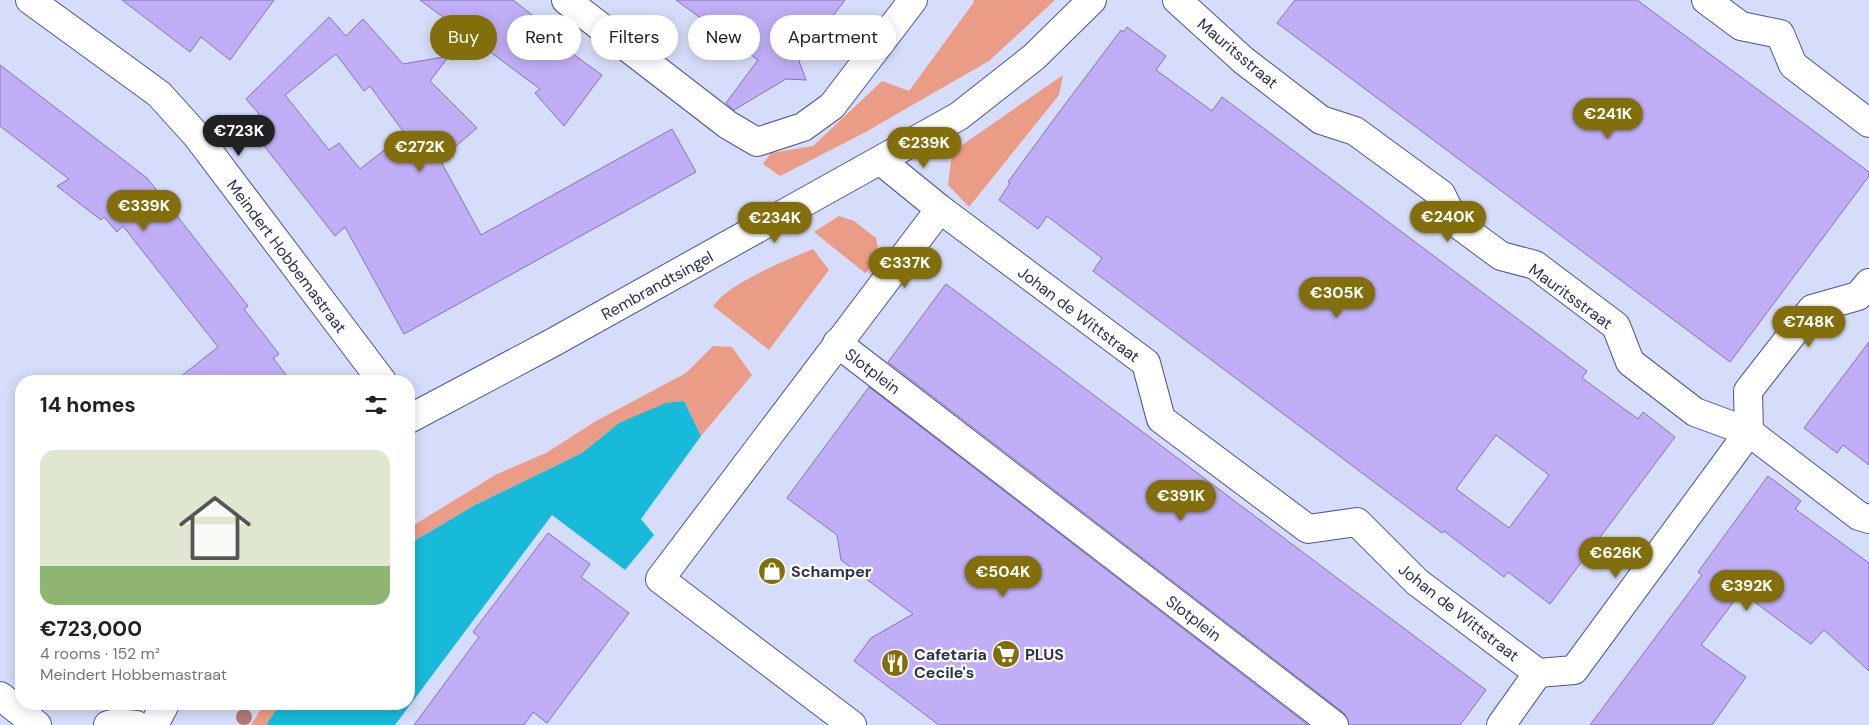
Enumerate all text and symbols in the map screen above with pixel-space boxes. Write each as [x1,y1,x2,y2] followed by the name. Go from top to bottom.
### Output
[1193,14,1282,93] street label: Mauritsstraat
[430,15,497,60] chip: Buy
[507,15,581,60] chip: Rent
[591,15,678,60] chip: Filters
[688,15,760,60] chip: New
[770,15,896,60] chip: Apartment
[1573,98,1643,140] pin: €241K
[1584,103,1632,124] text: €241K
[204,114,274,157] pin: €723K
[214,120,264,141] text: €723K
[889,126,959,169] pin: €239K
[385,130,455,173] pin: €272K
[898,132,950,153] text: €239K
[395,136,445,157] text: €272K
[222,175,351,337] street label: Meindert Hobbemastraat
[109,190,179,232] pin: €339K
[118,195,170,216] text: €339K
[1413,200,1483,243] pin: €240K
[740,202,810,244] pin: €234K
[1421,206,1475,227] text: €240K
[749,207,801,228] text: €234K
[598,246,717,325] street label: Rembrandtsingel
[870,246,940,289] pin: €337K
[880,252,930,273] text: €337K
[1525,259,1617,334] street label: Mauritsstraat
[1014,262,1144,367] street label: Johan de Wittstraat
[1302,276,1372,319] pin: €305K
[1310,282,1364,303] text: €305K
[1774,306,1844,348] pin: €748K
[1783,311,1835,332] text: €748K
[841,344,905,399] street label: Slotplein
[40,391,136,419] text: 14 homes
[362,391,390,419] icon: filters
[1146,480,1216,522] pin: €391K
[170,483,260,573] icon: home
[1157,485,1205,506] text: €391K
[1581,536,1651,579] pin: €626K
[1590,542,1642,563] text: €626K
[757,556,787,586] shop icon: Schamper
[968,556,1038,598] pin: €504K
[1394,559,1523,666] street label: Johan de Wittstraat
[791,561,872,582] place label: Schamper
[976,561,1030,582] text: €504K
[1712,570,1782,612] pin: €392K
[1721,575,1773,596] text: €392K
[1162,591,1226,646] street label: Slotplein
[40,615,142,643] text: €723,000
[991,639,1021,669] supermarket icon: PLUS
[40,643,160,664] text: 4 rooms · 152 m²
[914,644,987,683] place label: Cafetaria Cecile's
[1025,644,1064,665] place label: PLUS
[880,648,910,678] restaurant icon: Cafetaria Cecile's
[40,664,227,685] text: Meindert Hobbemastraat

